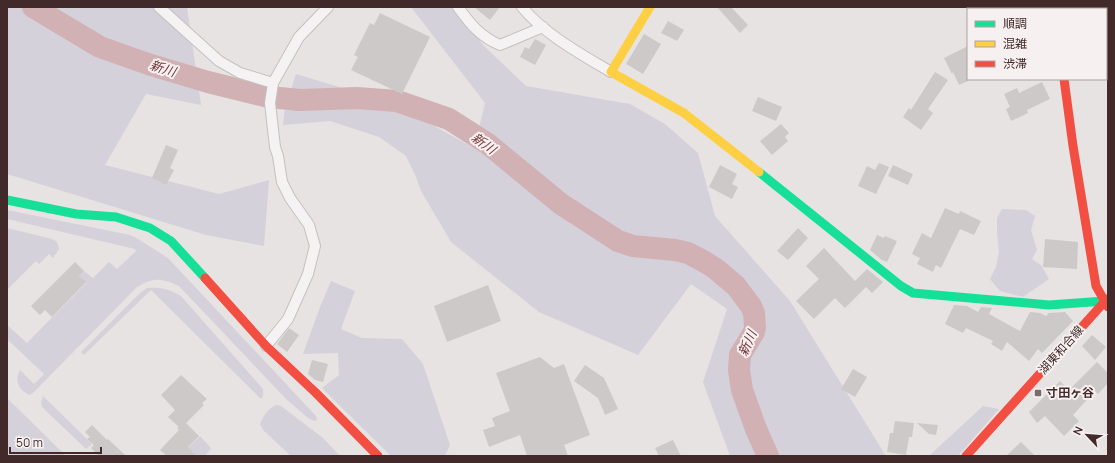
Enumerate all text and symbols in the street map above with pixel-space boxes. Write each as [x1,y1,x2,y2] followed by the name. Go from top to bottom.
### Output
[967,8,1107,80] legend
[1003,15,1027,32] text: 順調
[1003,35,1027,52] text: 混雑
[148,55,180,81] water label: 新川
[1003,55,1027,72] text: 渋滞
[468,128,501,159] water label: 新川
[1034,322,1087,378] street label: 湖東和合線
[733,326,761,359] water label: 新川
[1046,384,1094,401] place label: 寸田ヶ谷
[1033,388,1043,398] marker: 寸田ヶ谷
[1067,415,1107,455] north arrow
[1069,423,1086,437] text: N
[10,429,101,455] scale bar
[16,434,43,451] text: 50 m

